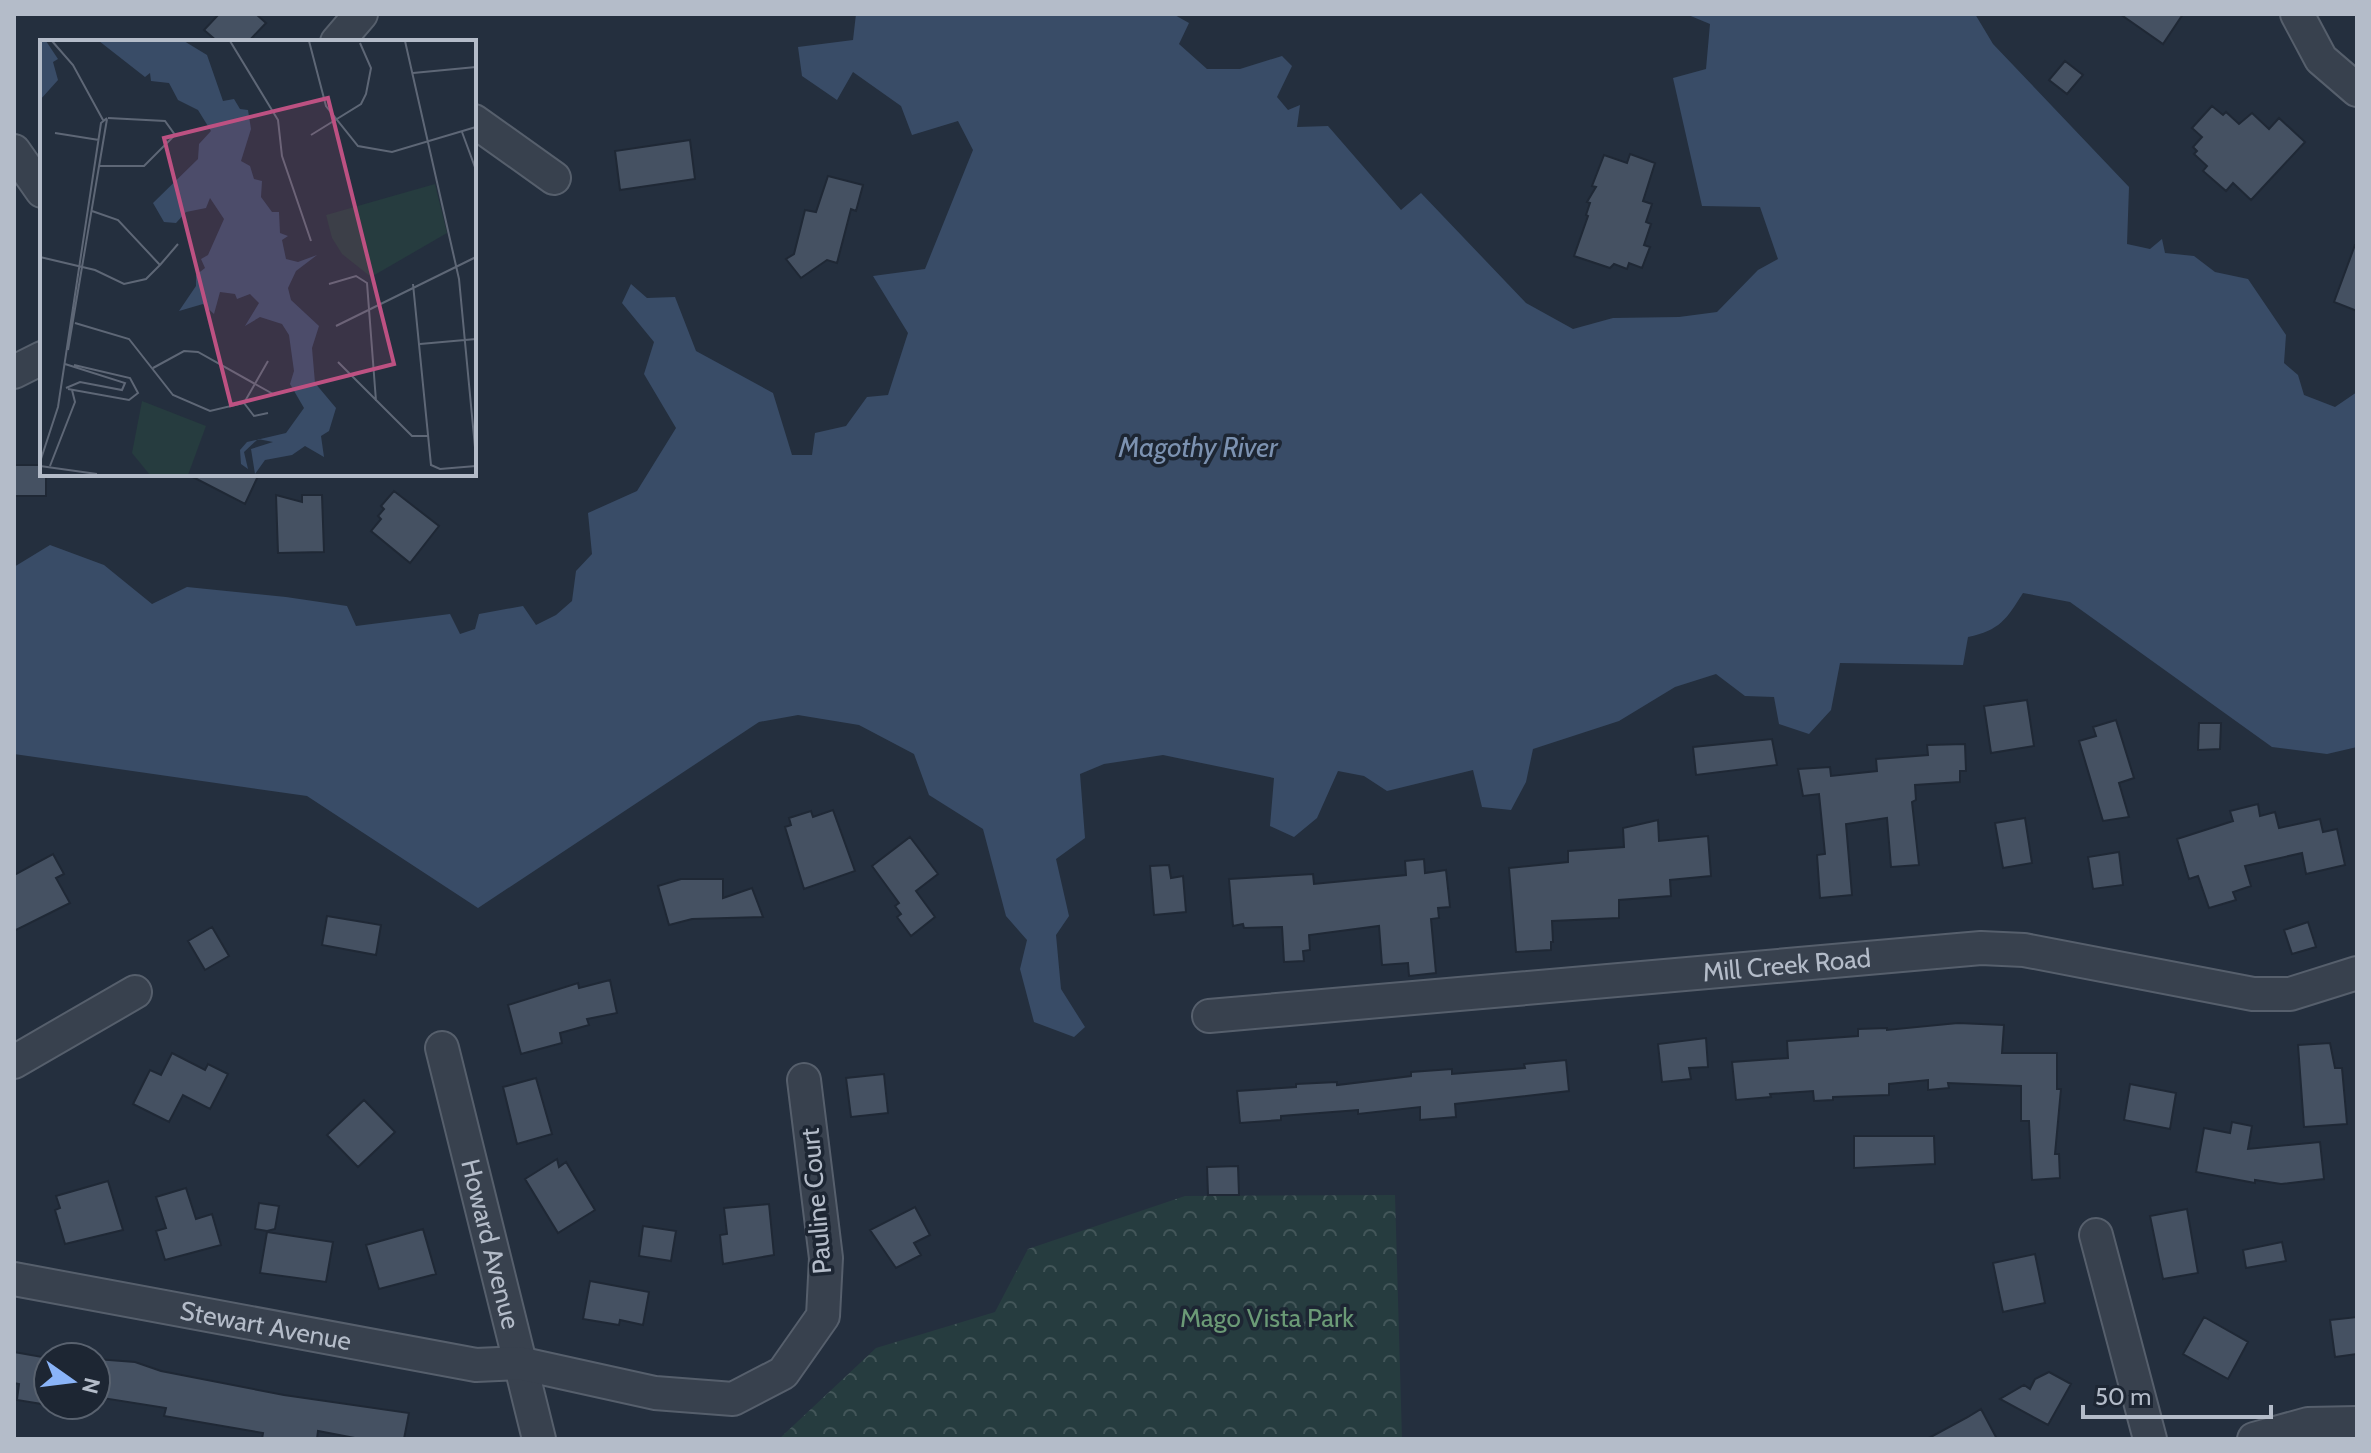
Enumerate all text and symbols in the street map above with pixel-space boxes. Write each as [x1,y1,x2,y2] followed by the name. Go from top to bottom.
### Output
[40,40,476,476] inset map
[1117,430,1279,464] water label: Magothy River
[1701,942,1872,988] street label: Mill Creek Road
[794,1126,838,1275] street label: Pauline Court
[454,1156,527,1332] street label: Howard Avenue
[178,1294,354,1357] street label: Stewart Avenue
[1180,1302,1354,1334] park label: Mago Vista Park
[32,1341,112,1421] north arrow
[2083,1369,2271,1419] scale bar
[76,1375,106,1397] text: N
[2095,1382,2151,1411] text: 50 m

